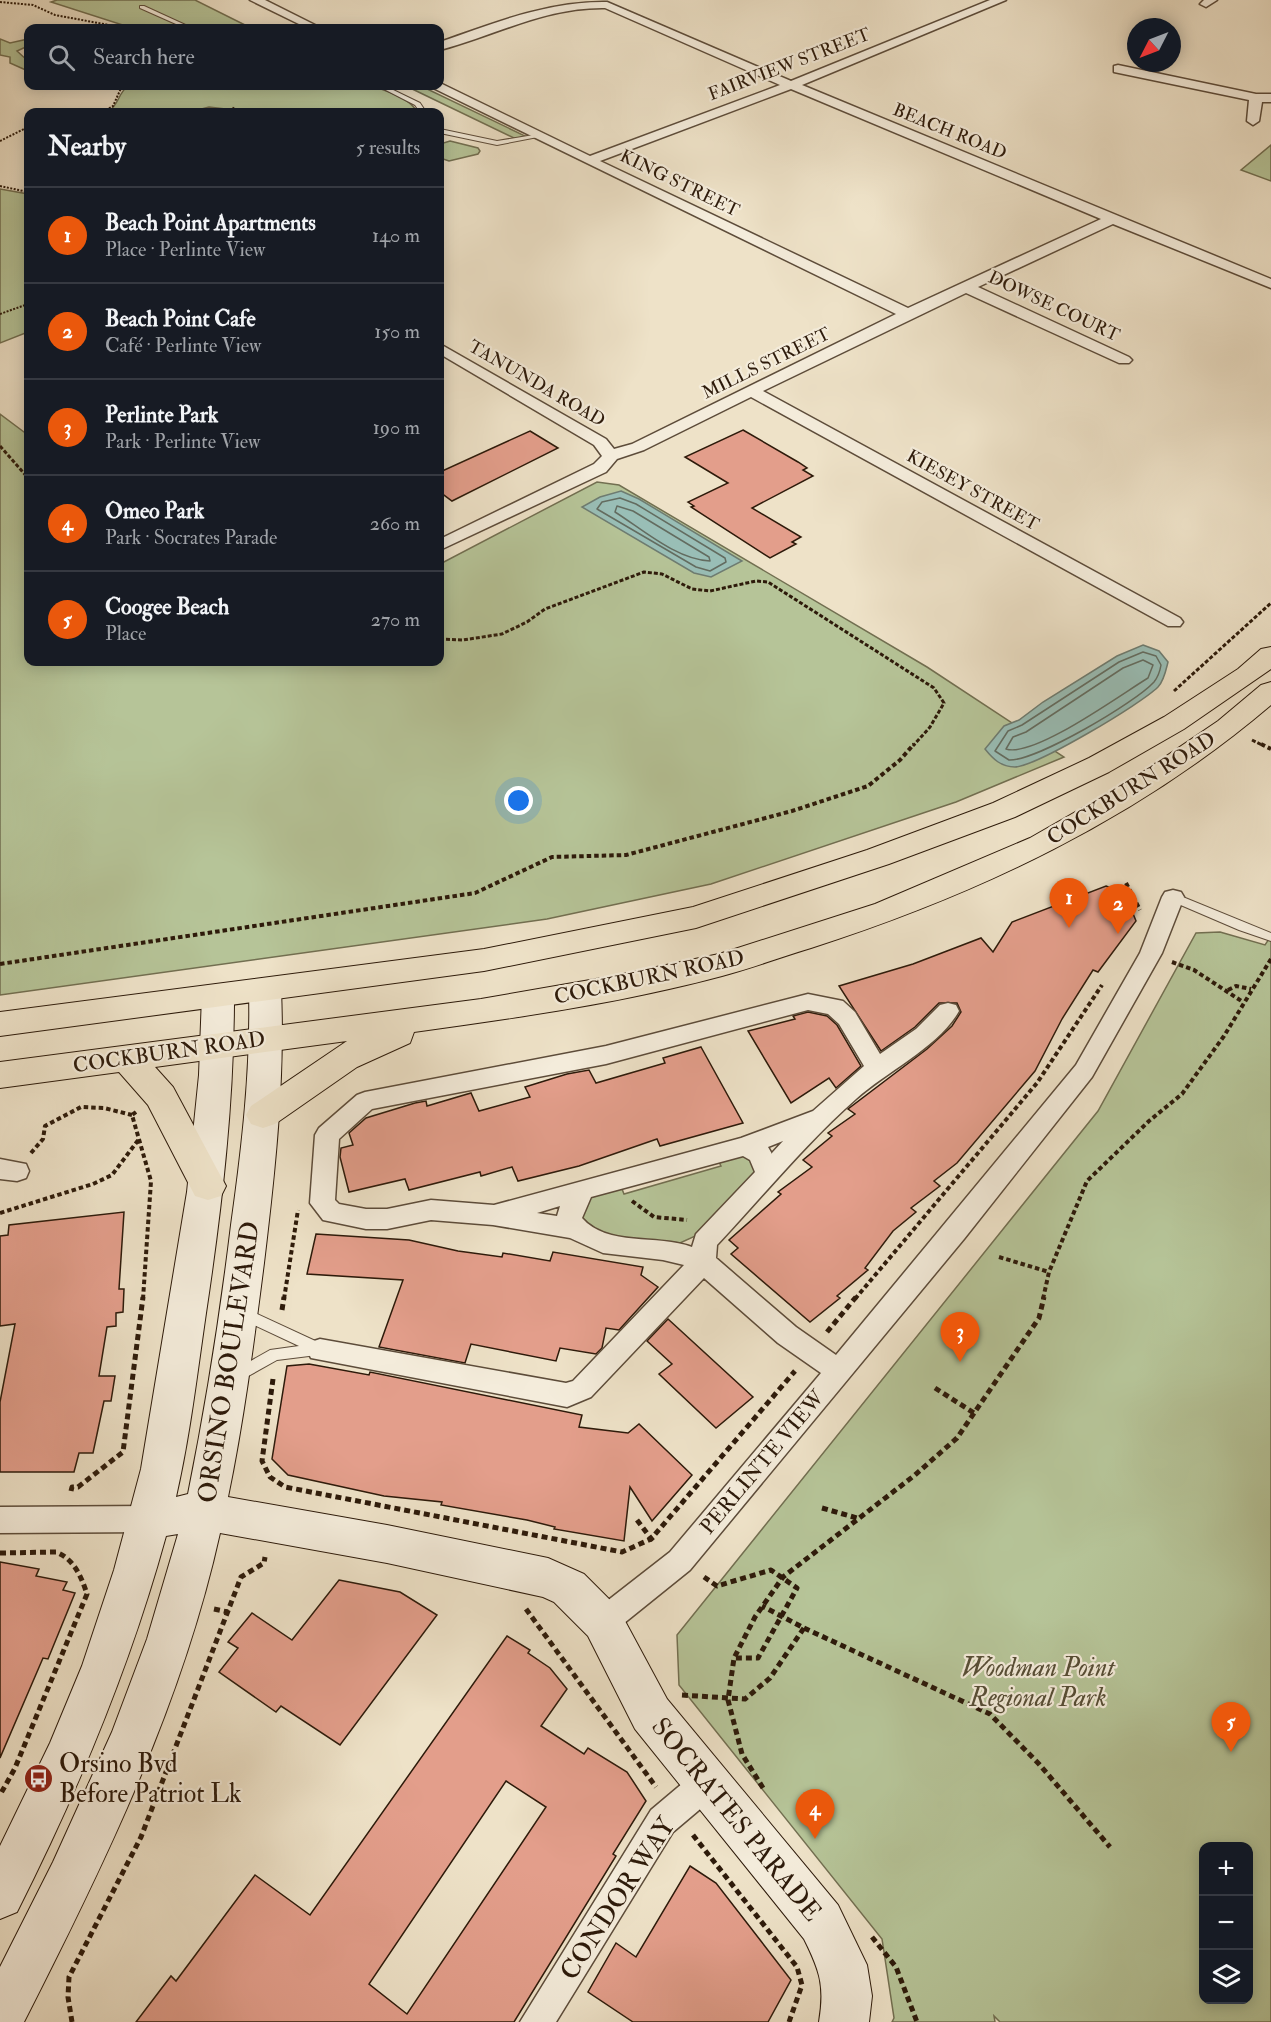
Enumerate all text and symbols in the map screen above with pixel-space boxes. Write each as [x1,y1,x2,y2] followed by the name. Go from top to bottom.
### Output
[1127,18,1181,72] north arrow
[705,23,874,106] street label: FAIRVIEW STREET
[24,24,444,90] search box
[45,41,78,74] icon: search
[93,43,195,71] text: Search here
[890,98,1010,165] street label: BEACH ROAD
[48,131,126,163] text: Nearby
[356,135,420,160] text: 5 results
[616,145,744,223] street label: KING STREET
[105,209,316,237] text: Beach Point Apartments
[64,223,71,248] text: 1
[372,223,420,248] text: 140 m
[105,237,265,262] text: Place · Perlinte View
[984,266,1124,347] street label: DOWSE COURT
[105,305,256,333] text: Beach Point Cafe
[62,319,73,344] text: 2
[374,319,420,344] text: 150 m
[698,322,835,404] street label: MILLS STREET
[105,333,261,358] text: Café · Perlinte View
[464,335,609,432] street label: TANUNDA ROAD
[105,401,218,429] text: Perlinte Park
[64,415,71,440] text: 3
[373,415,420,440] text: 190 m
[105,429,260,454] text: Park · Perlinte View
[903,445,1043,537] street label: KIESEY STREET
[105,497,204,525] text: Omeo Park
[62,511,73,536] text: 4
[370,511,420,536] text: 260 m
[105,525,277,550] text: Park · Socrates Parade
[105,593,229,621] text: Coogee Beach
[63,607,72,632] text: 5
[371,607,420,632] text: 270 m
[105,621,146,646] text: Place
[1042,726,1221,851] street label: COCKBURN ROAD
[504,786,533,815] your location
[1050,878,1088,928] pin: 1
[1098,884,1138,934] pin: 2
[551,944,747,1011] street label: COCKBURN ROAD
[71,1026,267,1079] street label: COCKBURN ROAD
[191,1219,267,1505] street label: ORSINO BOULEVARD
[940,1312,980,1362] pin: 3
[694,1384,831,1540] street label: PERLINTE VIEW
[961,1652,1116,1714] park label: Woodman Point Regional Park
[1212,1702,1250,1752] pin: 5
[644,1711,828,1928] street label: SOCRATES PARADE
[59,1748,242,1810] place label: Orsino Bvd Before Patriot Lk
[22,1762,54,1794] bus stop icon: Orsino Bvd Before Patriot Lk
[796,1790,834,1839] pin: 4
[553,1810,683,1986] street label: CONDOR WAY
[1199,1842,1253,2004] map controls
[1199,1842,1253,1896] button: +
[1199,1896,1253,1950] button: −
[1199,1950,1253,2004] button: layers

